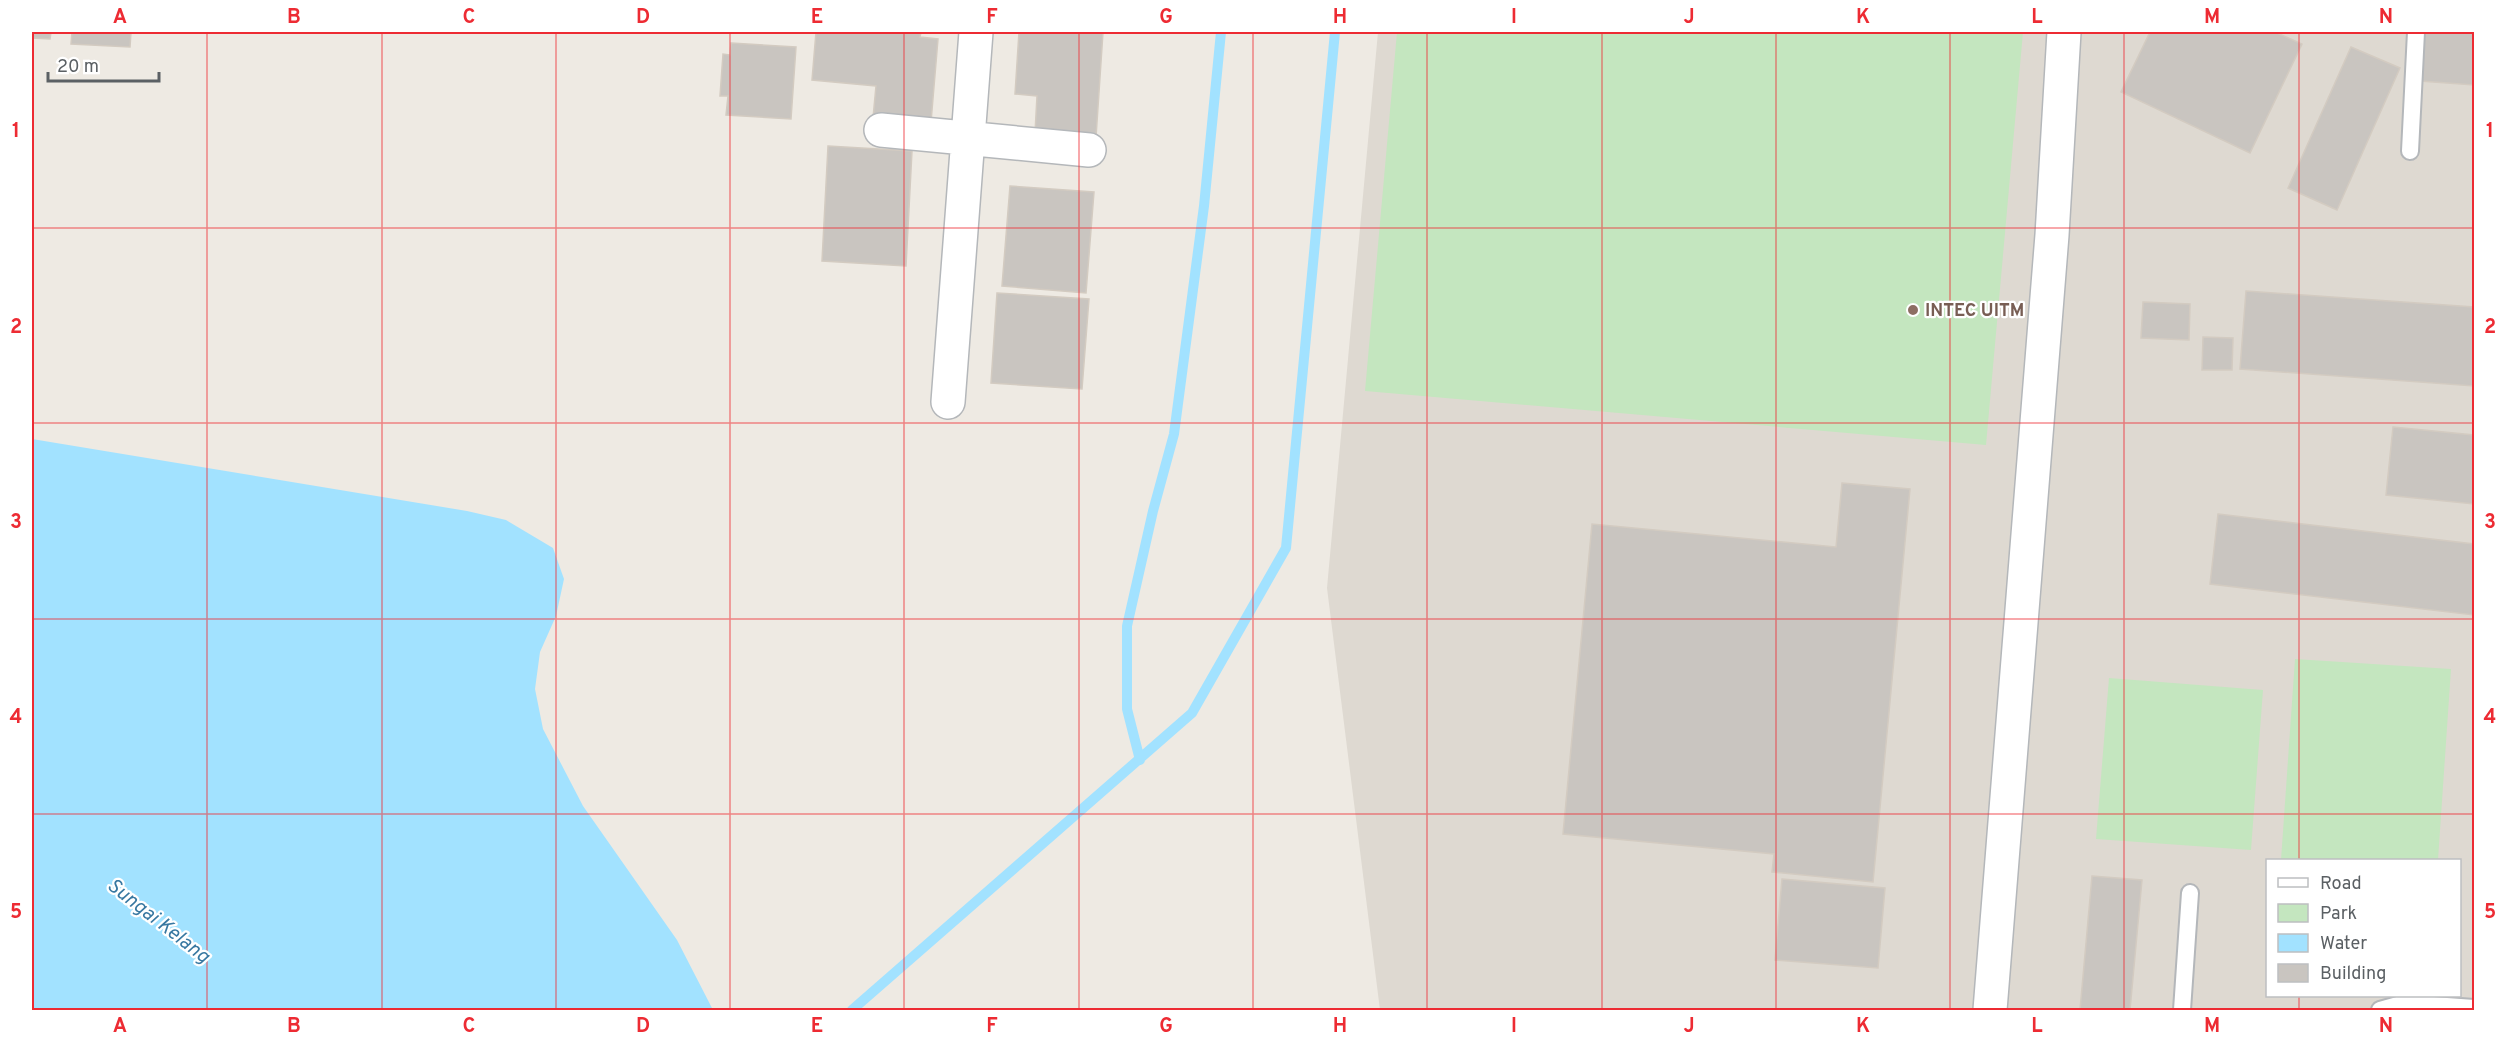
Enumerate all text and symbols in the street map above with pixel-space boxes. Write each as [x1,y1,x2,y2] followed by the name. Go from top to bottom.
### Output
[113,5,127,31] text: A
[287,5,301,31] text: B
[463,5,475,31] text: C
[636,5,650,31] text: D
[811,5,823,31] text: E
[986,5,998,31] text: F
[1159,5,1173,31] text: G
[1333,5,1347,31] text: H
[1511,5,1517,31] text: I
[1683,5,1695,31] text: J
[1856,5,1870,31] text: K
[2031,5,2043,31] text: L
[2204,5,2220,31] text: M
[2379,5,2393,31] text: N
[48,45,159,83] scale bar
[57,56,99,79] text: 20 m
[12,119,20,145] text: 1
[2486,119,2494,145] text: 1
[1925,300,2024,323] place label: INTEC UITM
[1906,303,1920,317] marker: INTEC UITM
[10,315,22,341] text: 2
[2484,315,2496,341] text: 2
[10,510,22,536] text: 3
[2484,510,2496,536] text: 3
[10,705,22,731] text: 4
[2484,705,2496,731] text: 4
[2266,859,2461,997] legend
[101,873,215,971] water label: Sungai Kelang
[2320,873,2362,896] text: Road
[10,900,22,926] text: 5
[2484,900,2496,926] text: 5
[2320,903,2357,926] text: Park
[2320,933,2367,956] text: Water
[2320,963,2386,986] text: Building
[113,1014,127,1040] text: A
[287,1014,301,1040] text: B
[463,1014,475,1040] text: C
[636,1014,650,1040] text: D
[811,1014,823,1040] text: E
[986,1014,998,1040] text: F
[1159,1014,1173,1040] text: G
[1333,1014,1347,1040] text: H
[1511,1014,1517,1040] text: I
[1683,1014,1695,1040] text: J
[1856,1014,1870,1040] text: K
[2031,1014,2043,1040] text: L
[2204,1014,2220,1040] text: M
[2379,1014,2393,1040] text: N

